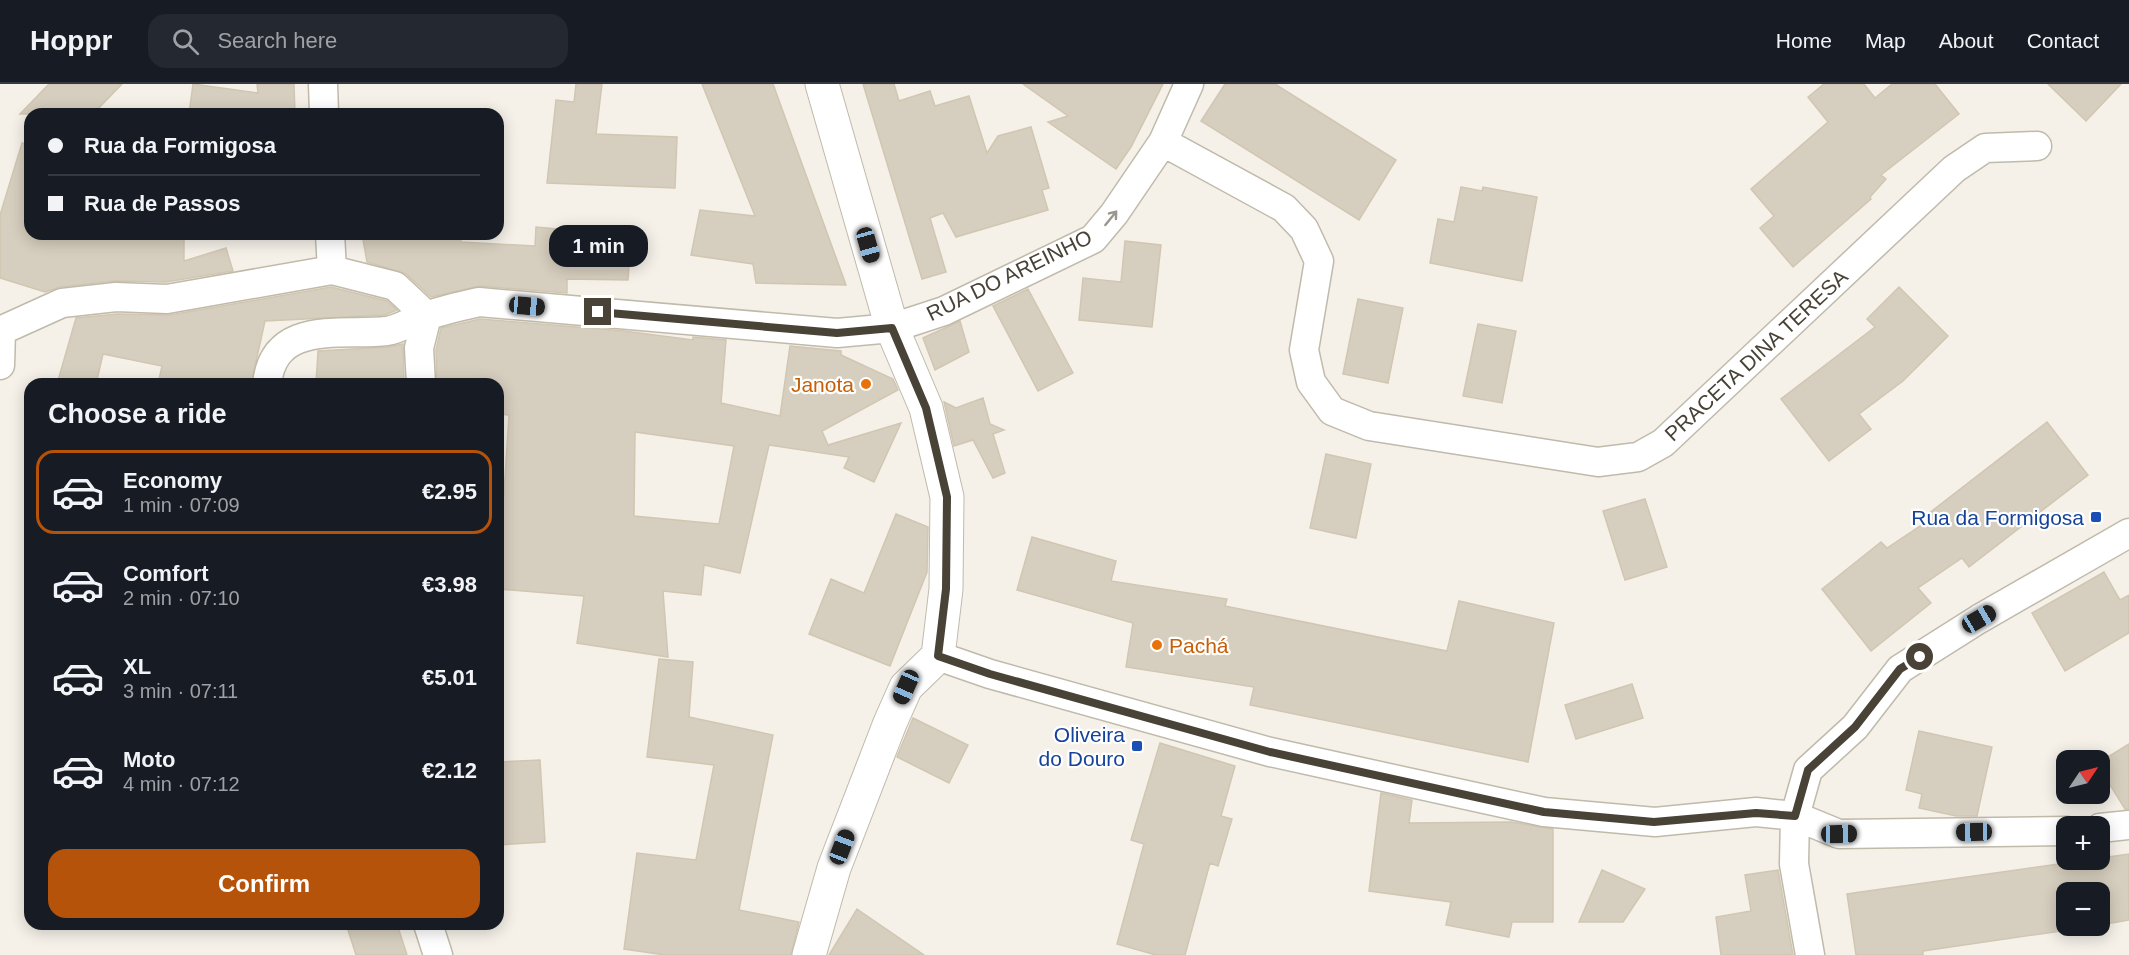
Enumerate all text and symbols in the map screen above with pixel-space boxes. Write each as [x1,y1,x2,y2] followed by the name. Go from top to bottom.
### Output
[148,14,568,68] search box
[30,25,112,56] text: Hoppr
[169,25,202,58] icon: search
[217,28,337,53] text: Search here
[1776,29,1832,52] text: Home
[1865,29,1906,52] text: Map
[1939,29,1994,52] text: About
[2027,29,2099,52] text: Contact
[84,133,276,158] text: Rua da Formigosa
[84,191,241,216] text: Rua de Passos
[1104,210,1117,226] one-way arrow
[548,225,648,267] callout: 1 min
[854,225,882,265] car
[923,225,1095,325] street label: RUA DO AREINHO
[572,235,625,257] text: 1 min
[1660,264,1852,446] street label: PRACETA DINA TERESA
[508,295,546,317] car
[584,298,611,325] route end
[791,373,854,396] place label: Janota
[859,377,873,391] marker: Janota
[48,399,227,429] text: Choose a ride
[51,465,105,519] icon: car
[123,468,222,493] text: Economy
[422,479,477,504] text: €2.95
[123,494,240,516] text: 1 min · 07:09
[1911,506,2084,529] place label: Rua da Formigosa
[2089,510,2103,524] marker: Rua da Formigosa
[51,558,105,612] icon: car
[123,561,209,586] text: Comfort
[422,572,477,597] text: €3.98
[123,587,240,609] text: 2 min · 07:10
[1959,602,1999,636] car
[1169,634,1229,657] place label: Pachá
[1150,638,1164,652] marker: Pachá
[1906,643,1933,670] route start
[51,651,105,705] icon: car
[123,654,151,679] text: XL
[422,665,477,690] text: €5.01
[890,667,922,707] car
[123,680,238,702] text: 3 min · 07:11
[1039,723,1125,770] place label: Oliveira do Douro
[1130,739,1144,753] marker: Oliveira do Douro
[51,744,105,798] icon: car
[123,747,176,772] text: Moto
[2056,750,2110,804] north arrow
[2056,750,2110,936] map controls
[422,758,477,783] text: €2.12
[123,773,240,795] text: 4 min · 07:12
[2056,816,2110,870] button: +
[1956,823,1992,841] car
[1821,825,1857,843] car
[827,827,857,867] car
[48,849,480,918] button: Confirm
[2056,882,2110,936] button: −

